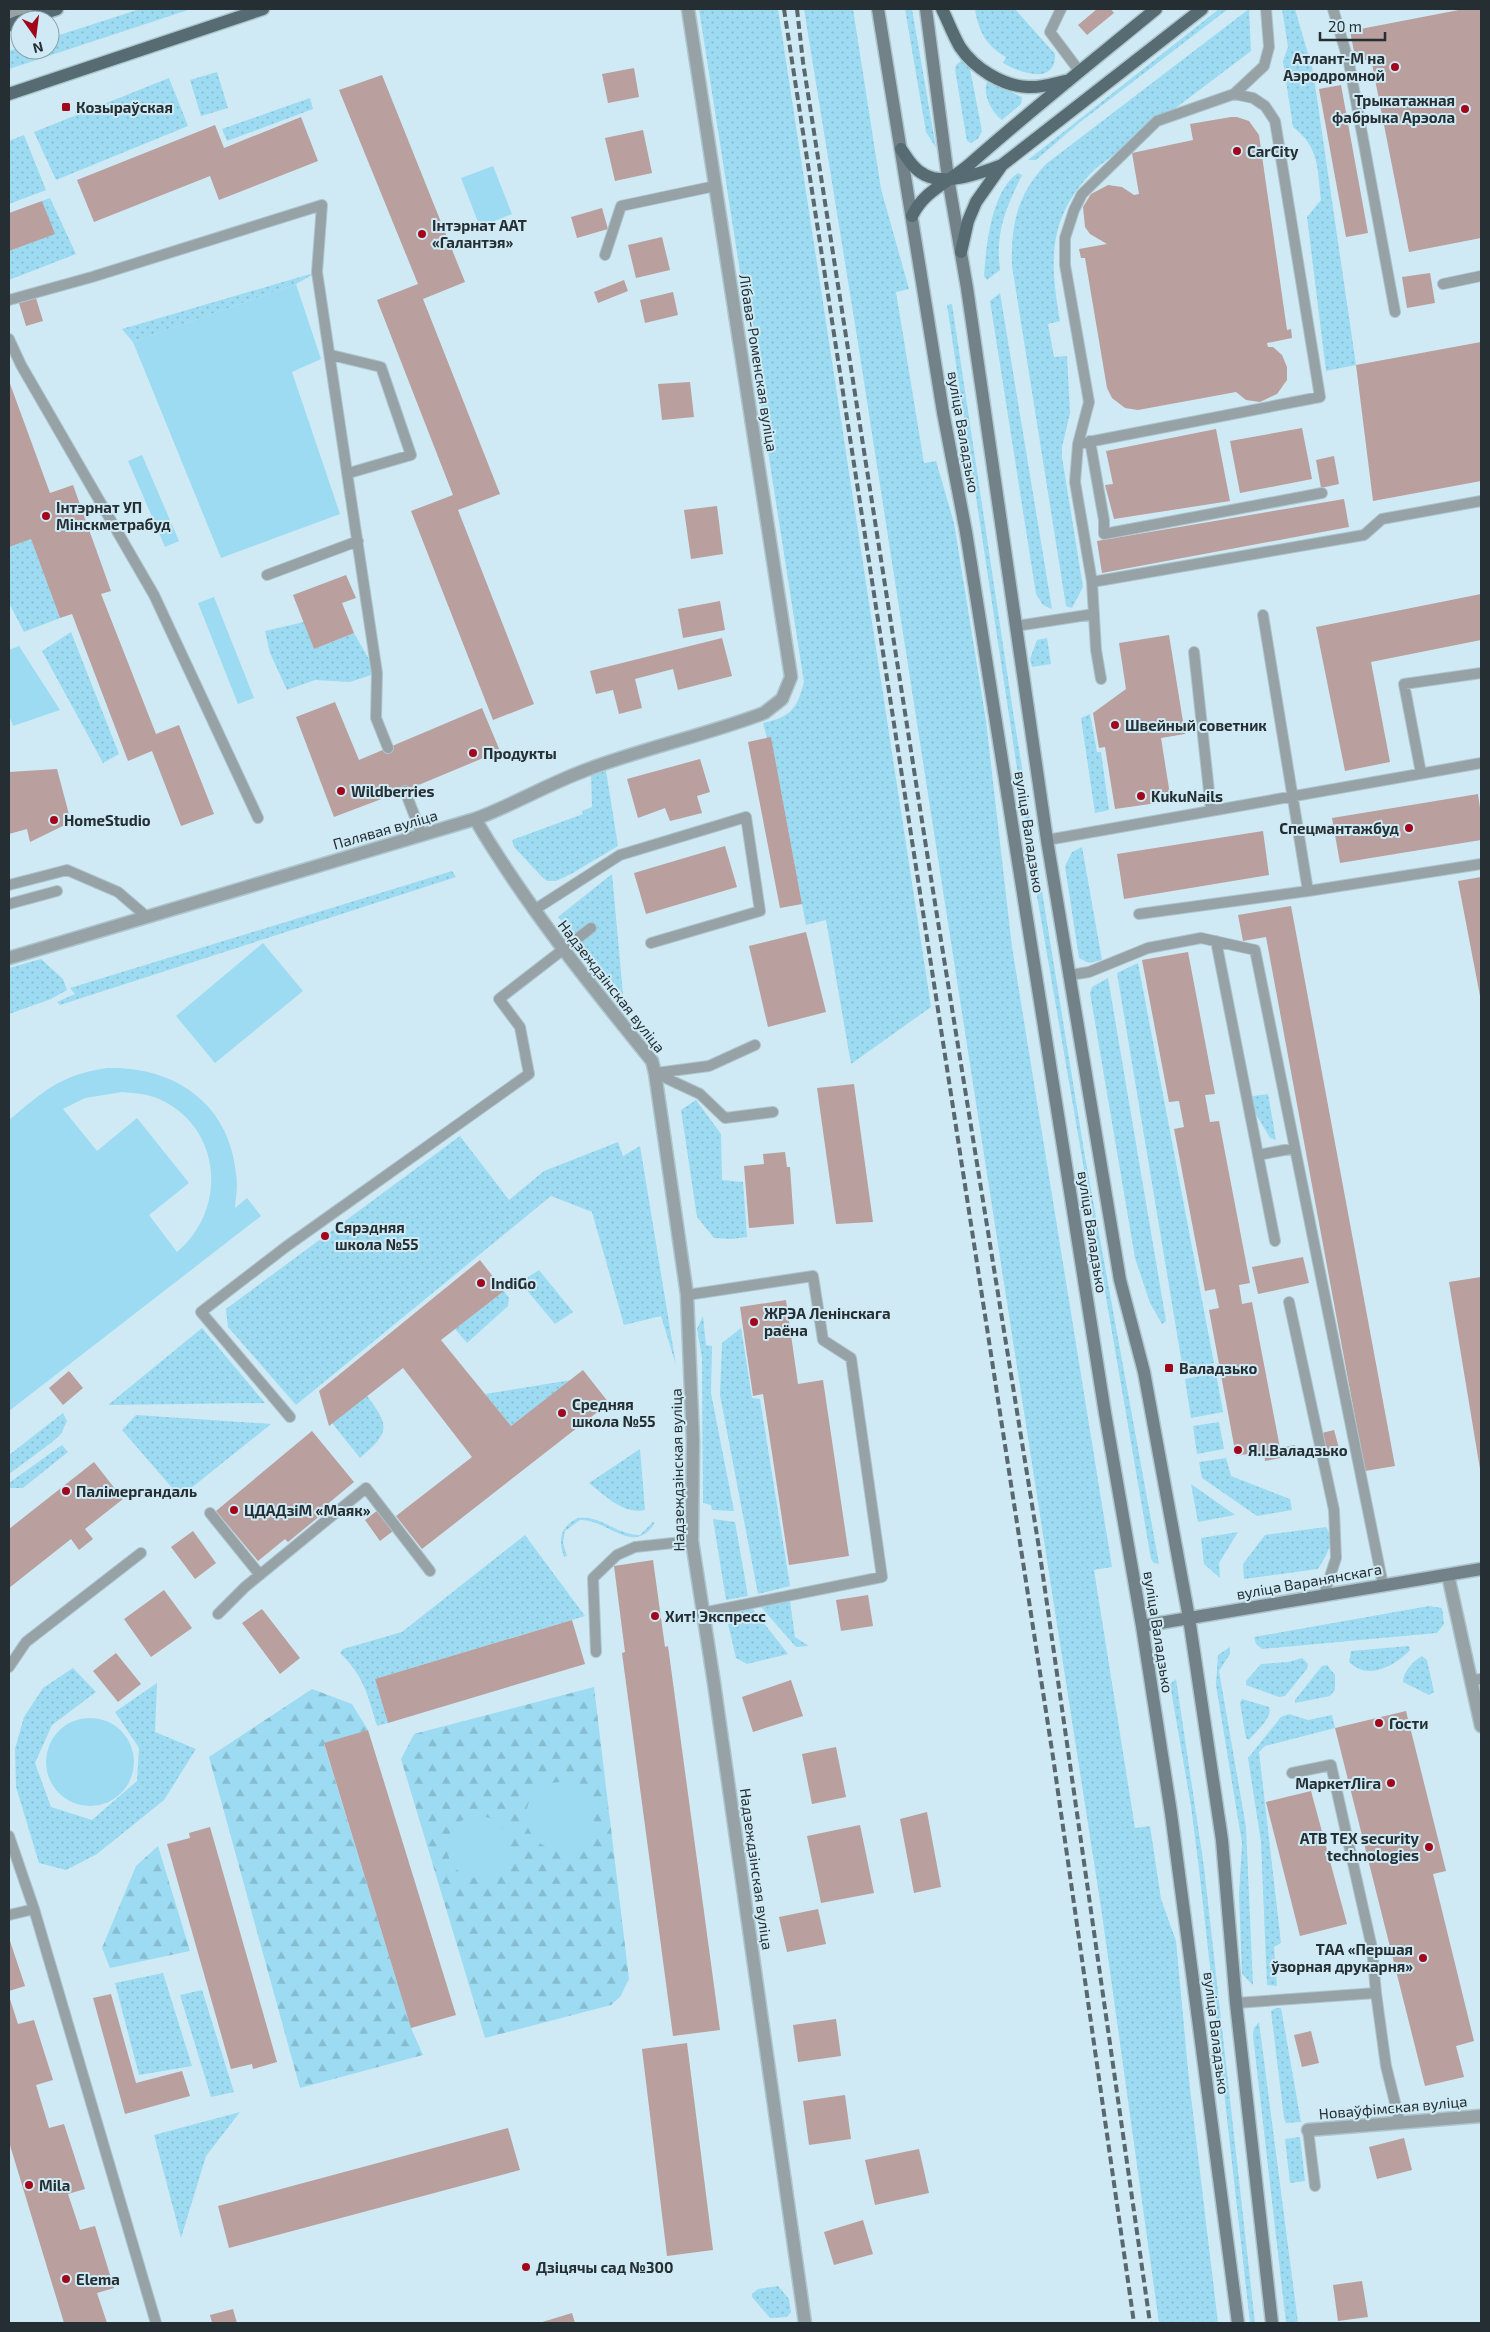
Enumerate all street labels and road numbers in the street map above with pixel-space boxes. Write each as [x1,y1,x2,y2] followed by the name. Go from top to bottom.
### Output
[735,273,782,453] street label: Лібава-Роменская вуліца
[943,370,984,494] street label: вуліца Валадзько
[1010,770,1049,894] street label: вуліца Валадзько
[331,805,440,854] street label: Палявая вуліца
[554,916,669,1057] street label: Надзеждзінская вуліца
[1073,1170,1112,1294] street label: вуліца Валадзько
[667,1388,688,1552] street label: Надзеждзінская вуліца
[1235,1559,1383,1604] street label: вуліца Варанянскага
[1139,1570,1178,1694] street label: вуліца Валадзько
[736,1787,777,1951] street label: Надзеждзінская вуліца
[1200,1971,1233,2095] street label: вуліца Валадзько
[1318,2092,1468,2123] street label: Новаўфімская вуліца

